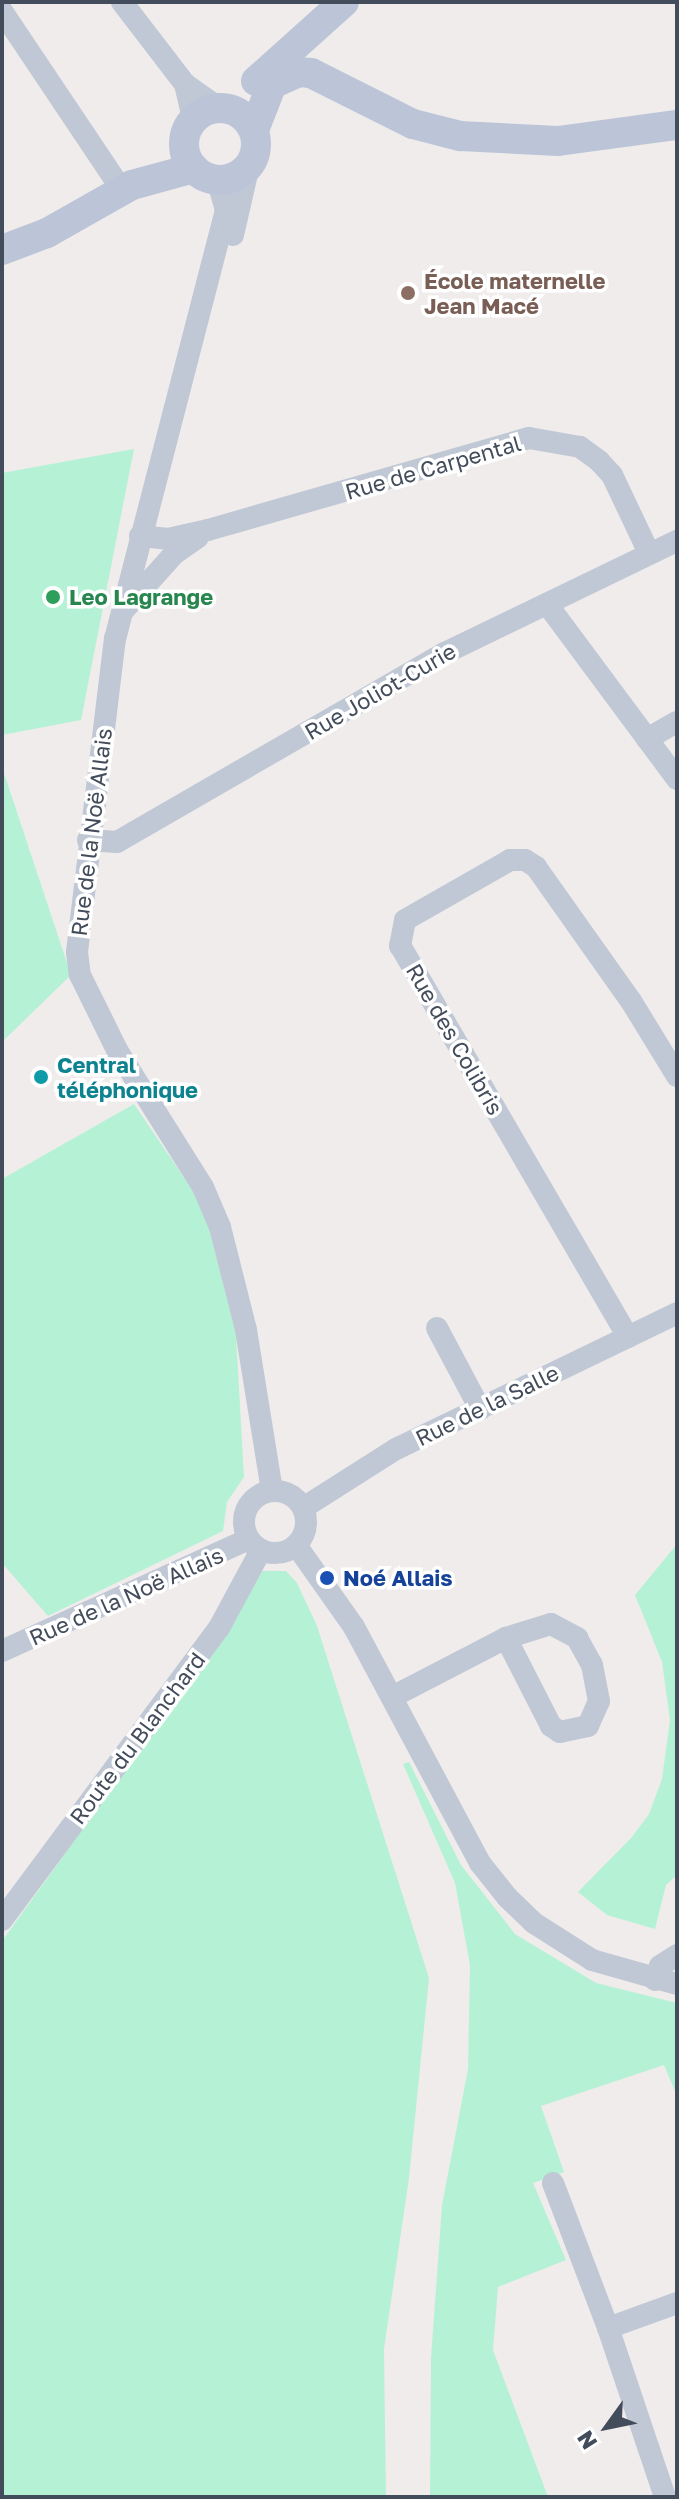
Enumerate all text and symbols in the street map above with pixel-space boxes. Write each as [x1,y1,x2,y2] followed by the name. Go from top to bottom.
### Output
[424,267,605,318] place label: École maternelle Jean Macé
[399,284,417,302] marker: École maternelle Jean Macé
[342,429,524,505] street label: Rue de Carpental
[69,584,213,610] place label: Leo Lagrange
[44,588,62,606] marker: Leo Lagrange
[300,637,460,745] street label: Rue Joliot-Curie
[65,726,117,938] street label: Rue de la Noë Allais
[401,959,509,1119] street label: Rue des Colibris
[57,1051,198,1102] place label: Central téléphonique
[32,1068,50,1086] marker: Central téléphonique
[411,1359,563,1451] street label: Rue de la Salle
[25,1541,227,1651] street label: Rue de la Noë Allais
[343,1565,453,1591] place label: Noé Allais
[318,1569,336,1587] marker: Noé Allais
[64,1647,210,1829] street label: Route du Blanchard
[567,2387,647,2467] north arrow
[571,2426,602,2455] text: N

